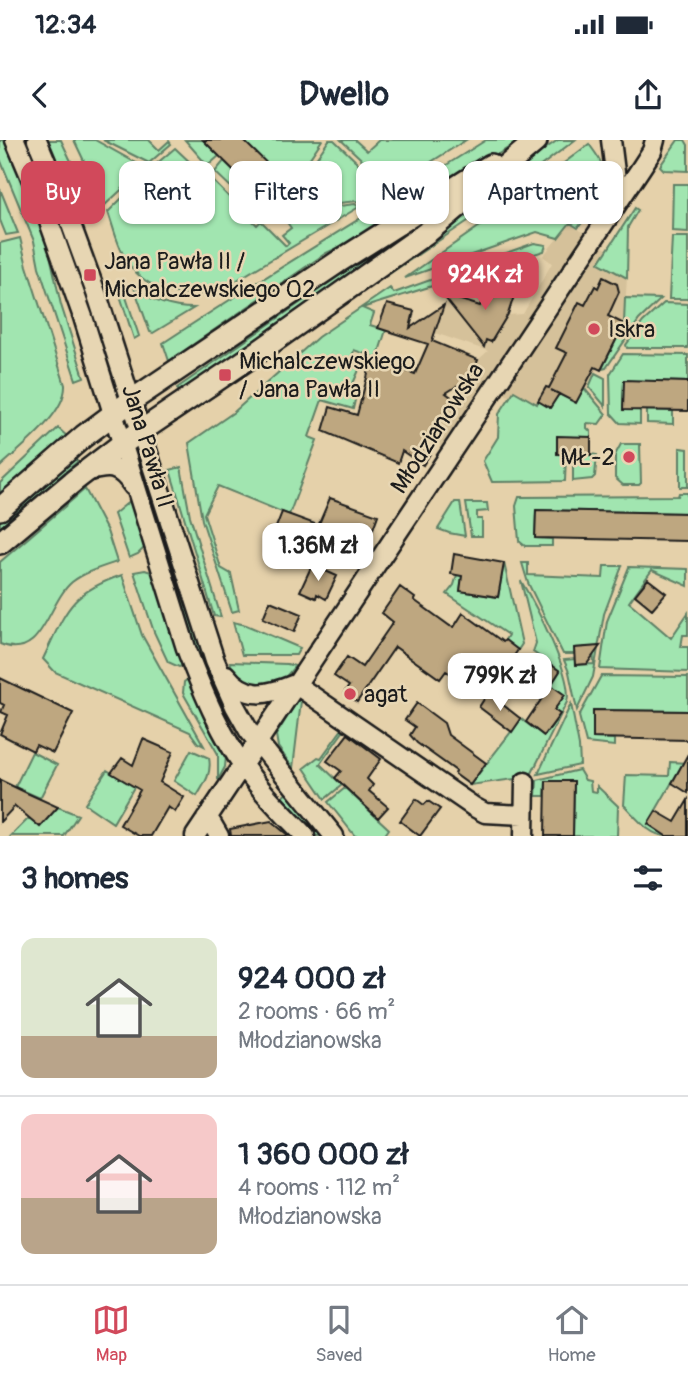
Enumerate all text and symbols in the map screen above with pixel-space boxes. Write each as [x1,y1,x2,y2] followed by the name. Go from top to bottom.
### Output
[35,9,96,41] text: 12:34
[299,75,389,115] text: Dwello
[21,76,59,114] icon: back
[629,76,667,114] icon: share
[21,161,105,224] chip: Buy
[119,161,215,224] chip: Rent
[229,161,342,224] chip: Filters
[356,161,449,224] chip: New
[463,161,623,224] chip: Apartment
[104,247,315,304] place label: Jana Pawła II / Michalczewskiego 02
[420,253,550,312] pin: 924K zł
[448,260,522,289] text: 924K zł
[82,267,98,283] marker: Jana Pawła II / Michalczewskiego 02
[608,315,655,344] place label: Iskra
[586,321,602,337] marker: Iskra
[239,347,416,404] place label: Michalczewskiego / Jana Pawła II
[384,358,490,499] street label: Młodzianowska
[217,367,233,383] marker: Michalczewskiego / Jana Pawła II
[115,381,180,511] street label: Jana Pawła II
[560,443,615,472] place label: MŁ-2
[621,449,637,465] marker: MŁ-2
[246,524,390,583] pin: 1.36M zł
[278,531,358,560] text: 1.36M zł
[435,654,565,713] pin: 799K zł
[464,661,536,690] text: 799K zł
[364,680,408,709] place label: agat
[342,686,358,702] marker: agat
[629,859,667,897] icon: filters
[21,860,128,897] text: 3 homes
[238,960,385,997] text: 924 000 zł
[77,966,161,1050] icon: home
[238,997,395,1026] text: 2 rooms · 66 m²
[238,1026,382,1055] text: Młodzianowska
[238,1136,408,1173] text: 1 360 000 zł
[77,1142,161,1226] icon: home
[238,1173,400,1202] text: 4 rooms · 112 m²
[238,1202,382,1231] text: Młodzianowska
[92,1301,130,1367] tab: Map
[315,1301,363,1367] tab: Saved
[548,1301,596,1367] tab: Home

